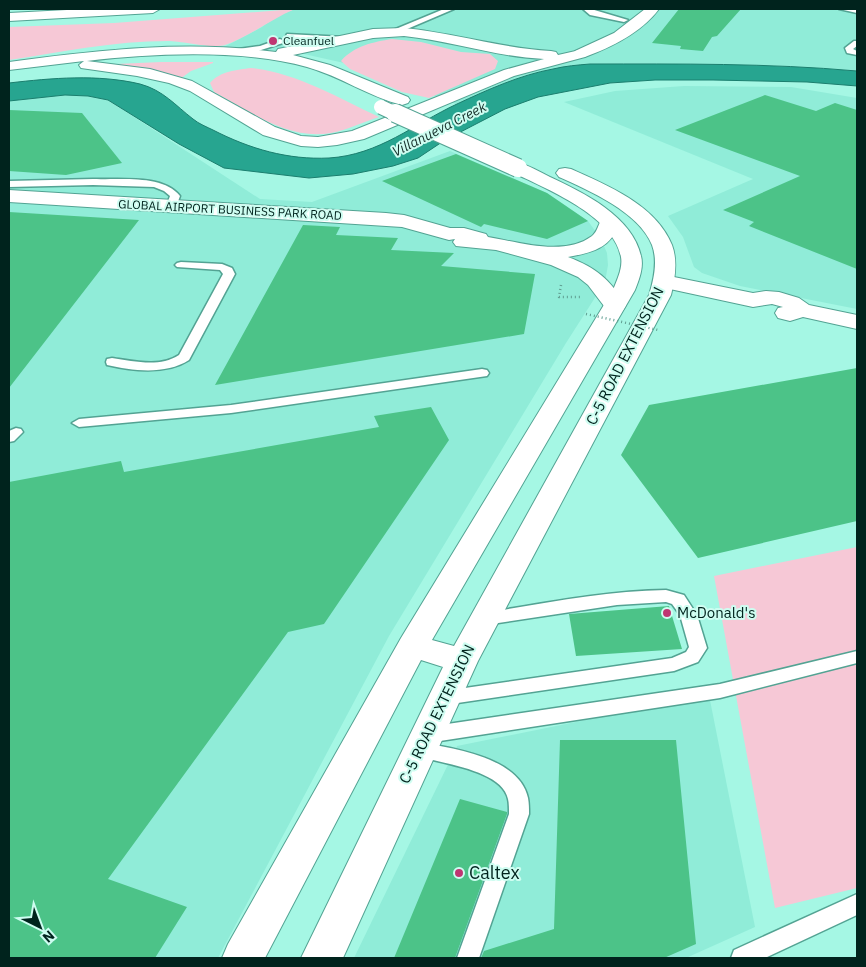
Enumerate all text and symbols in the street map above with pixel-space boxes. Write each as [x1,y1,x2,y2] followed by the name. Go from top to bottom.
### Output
[283,33,334,48] place label: Cleanfuel
[267,35,279,47] marker: Cleanfuel
[389,97,490,161] water label: Villanueva Creek
[118,196,342,223] street label: GLOBAL AIRPORT BUSINESS PARK ROAD
[581,284,668,428] street label: C-5 ROAD EXTENSION
[677,603,755,622] place label: McDonald's
[661,607,673,619] marker: McDonald's
[395,641,478,786] street label: C-5 ROAD EXTENSION
[469,861,520,884] place label: Caltex
[453,867,465,879] marker: Caltex
[15,902,65,952] north arrow
[39,927,58,947] text: N

